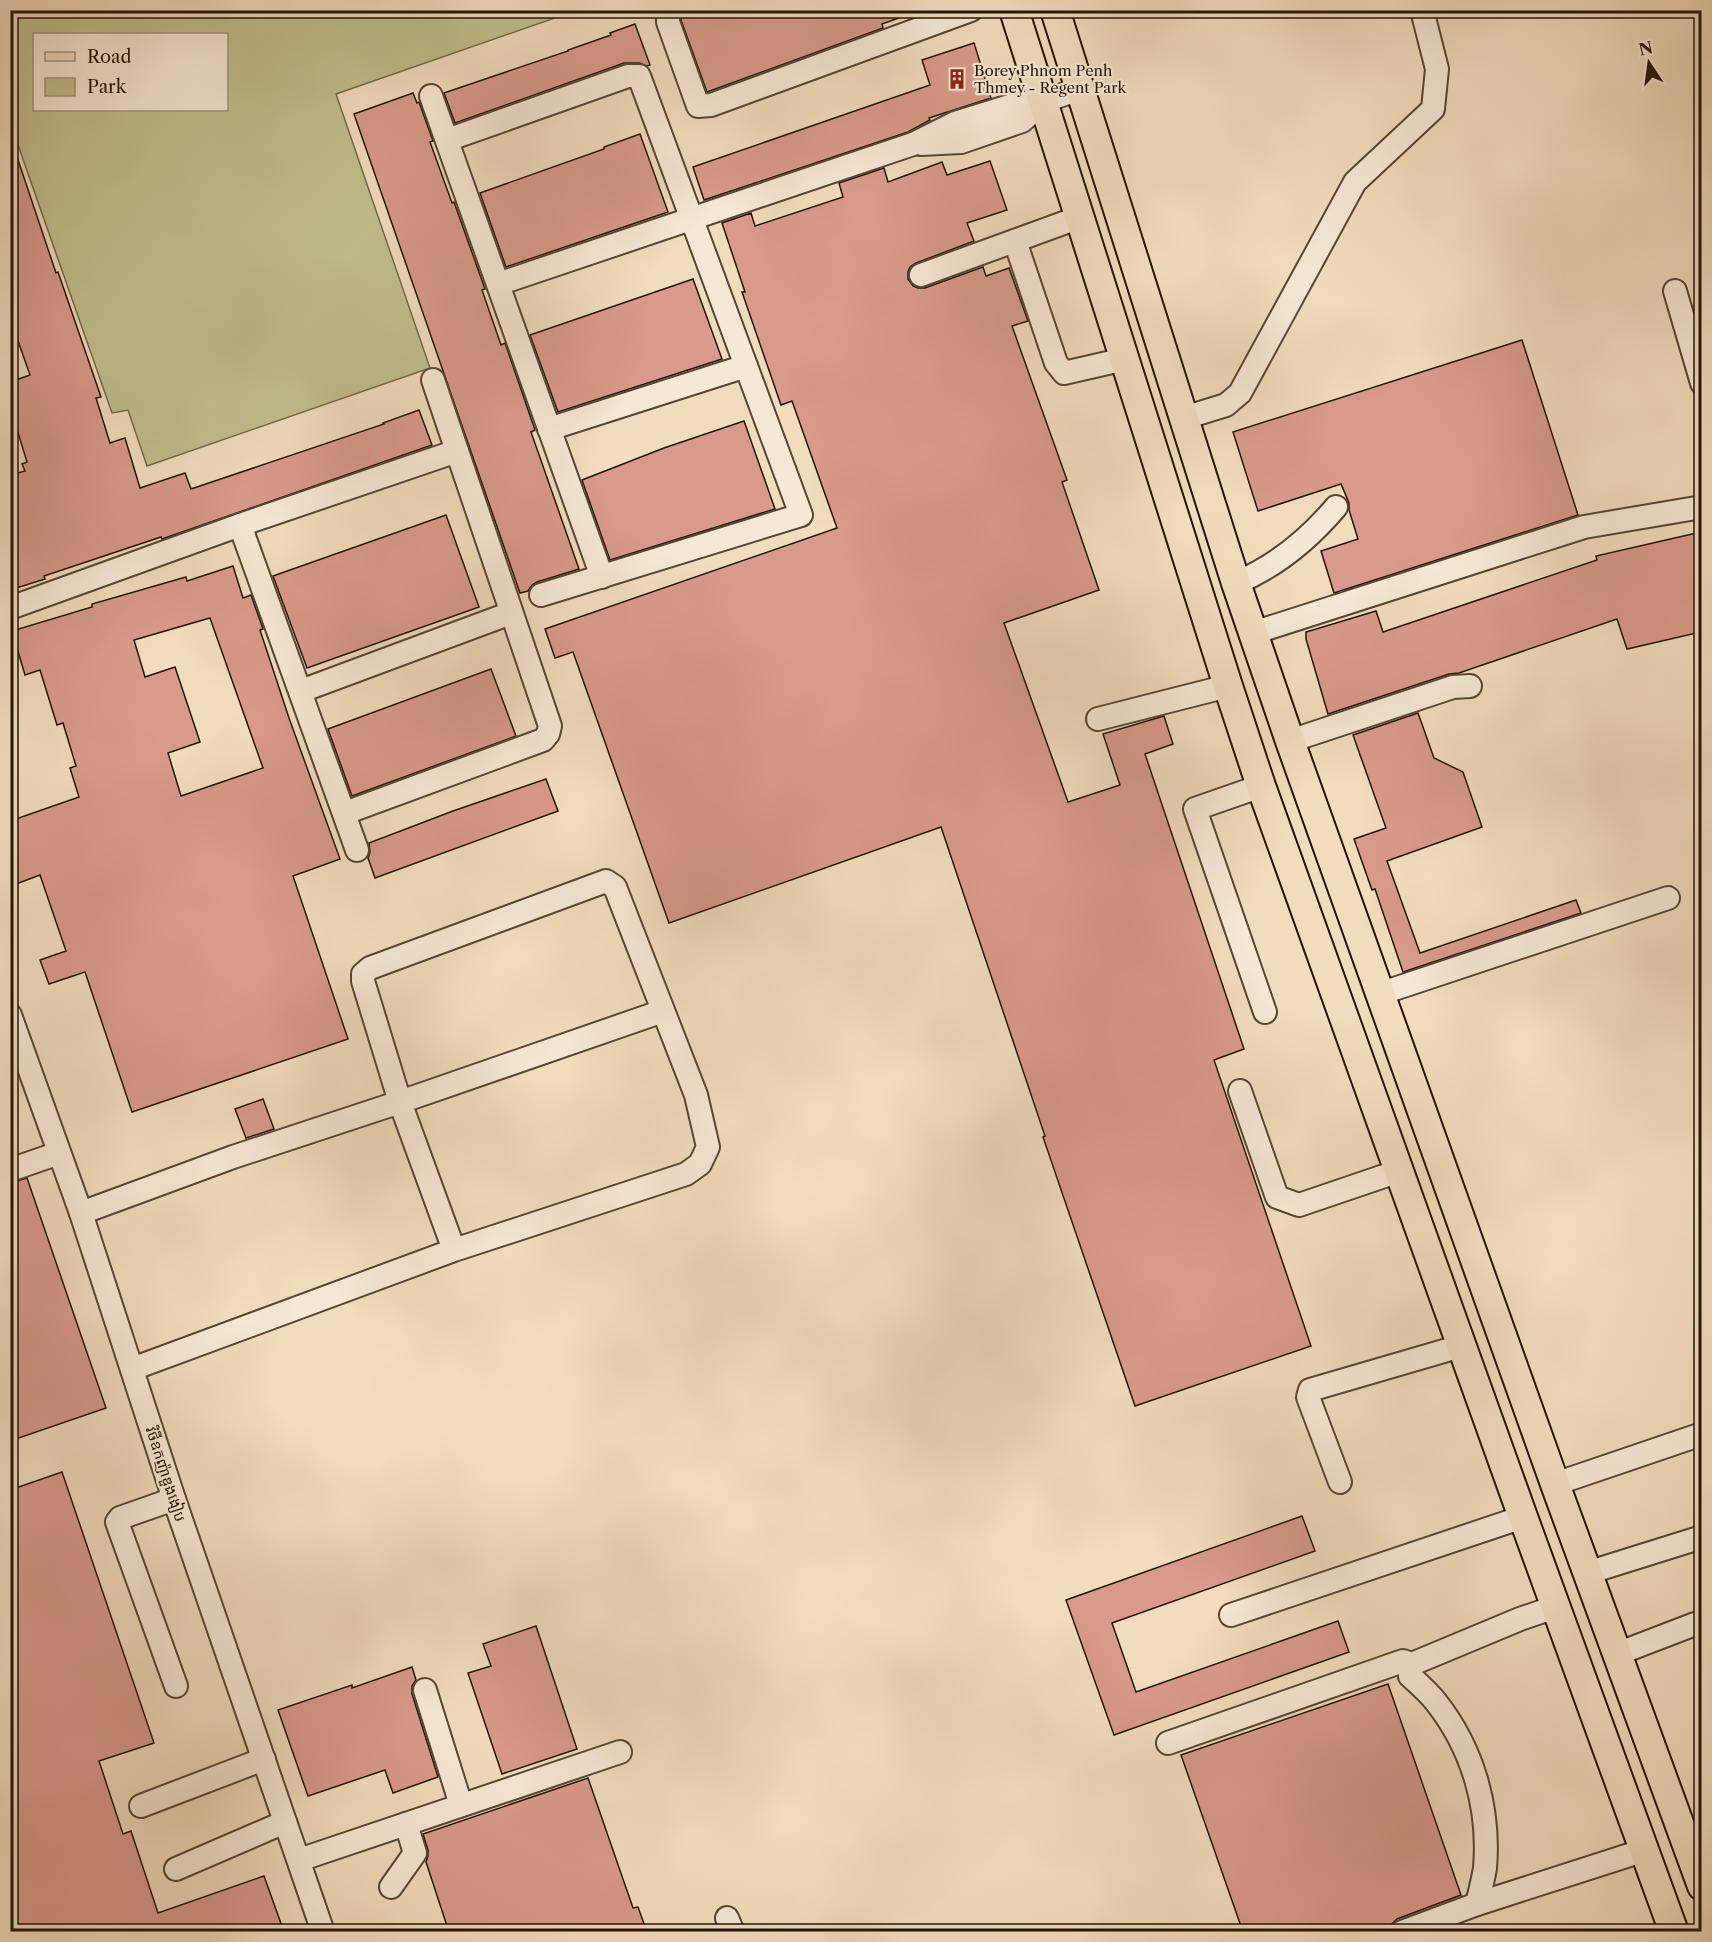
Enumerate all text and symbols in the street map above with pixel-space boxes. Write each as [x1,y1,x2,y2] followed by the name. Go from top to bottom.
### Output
[33,33,228,111] legend
[1619,33,1679,93] north arrow
[1637,37,1655,60] text: N
[87,46,132,68] text: Road
[974,61,1128,97] place label: Borey Phnom Penh Thmey - Regent Park
[945,67,969,91] building icon: Borey Phnom Penh Thmey - Regent Park
[87,76,128,98] text: Park
[141,1424,190,1524] street label: វិថីឧកញ៉ាឌួងងៀប

